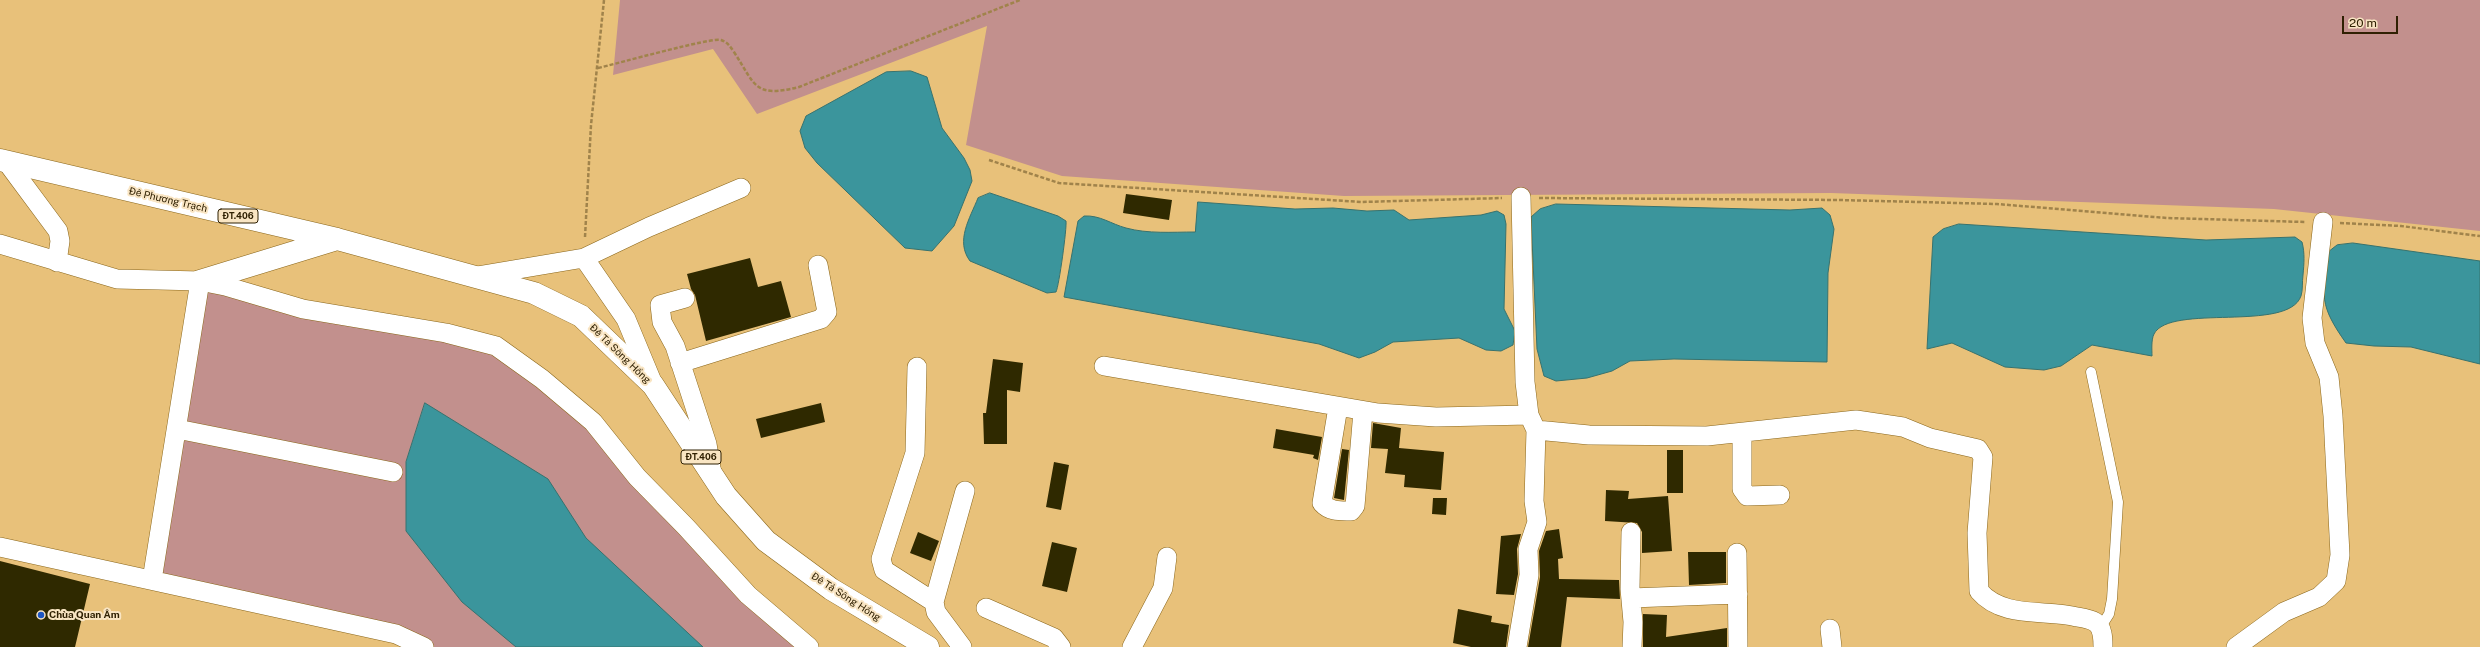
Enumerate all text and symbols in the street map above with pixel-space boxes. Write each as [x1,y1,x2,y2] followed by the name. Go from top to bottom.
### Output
[2344,8,2400,34] scale bar
[2349,16,2377,30] text: 20 m
[128,185,208,215] street label: Đê Phương Trạch
[218,209,258,223] road number: ĐT.406
[587,322,653,386] street label: Đê Tả Sông Hồng
[681,450,721,464] road number: ĐT.406
[809,570,883,624] street label: Đê Tả Sông Hồng
[49,609,120,621] place label: Chùa Quan Âm
[36,610,46,620] marker: Chùa Quan Âm

